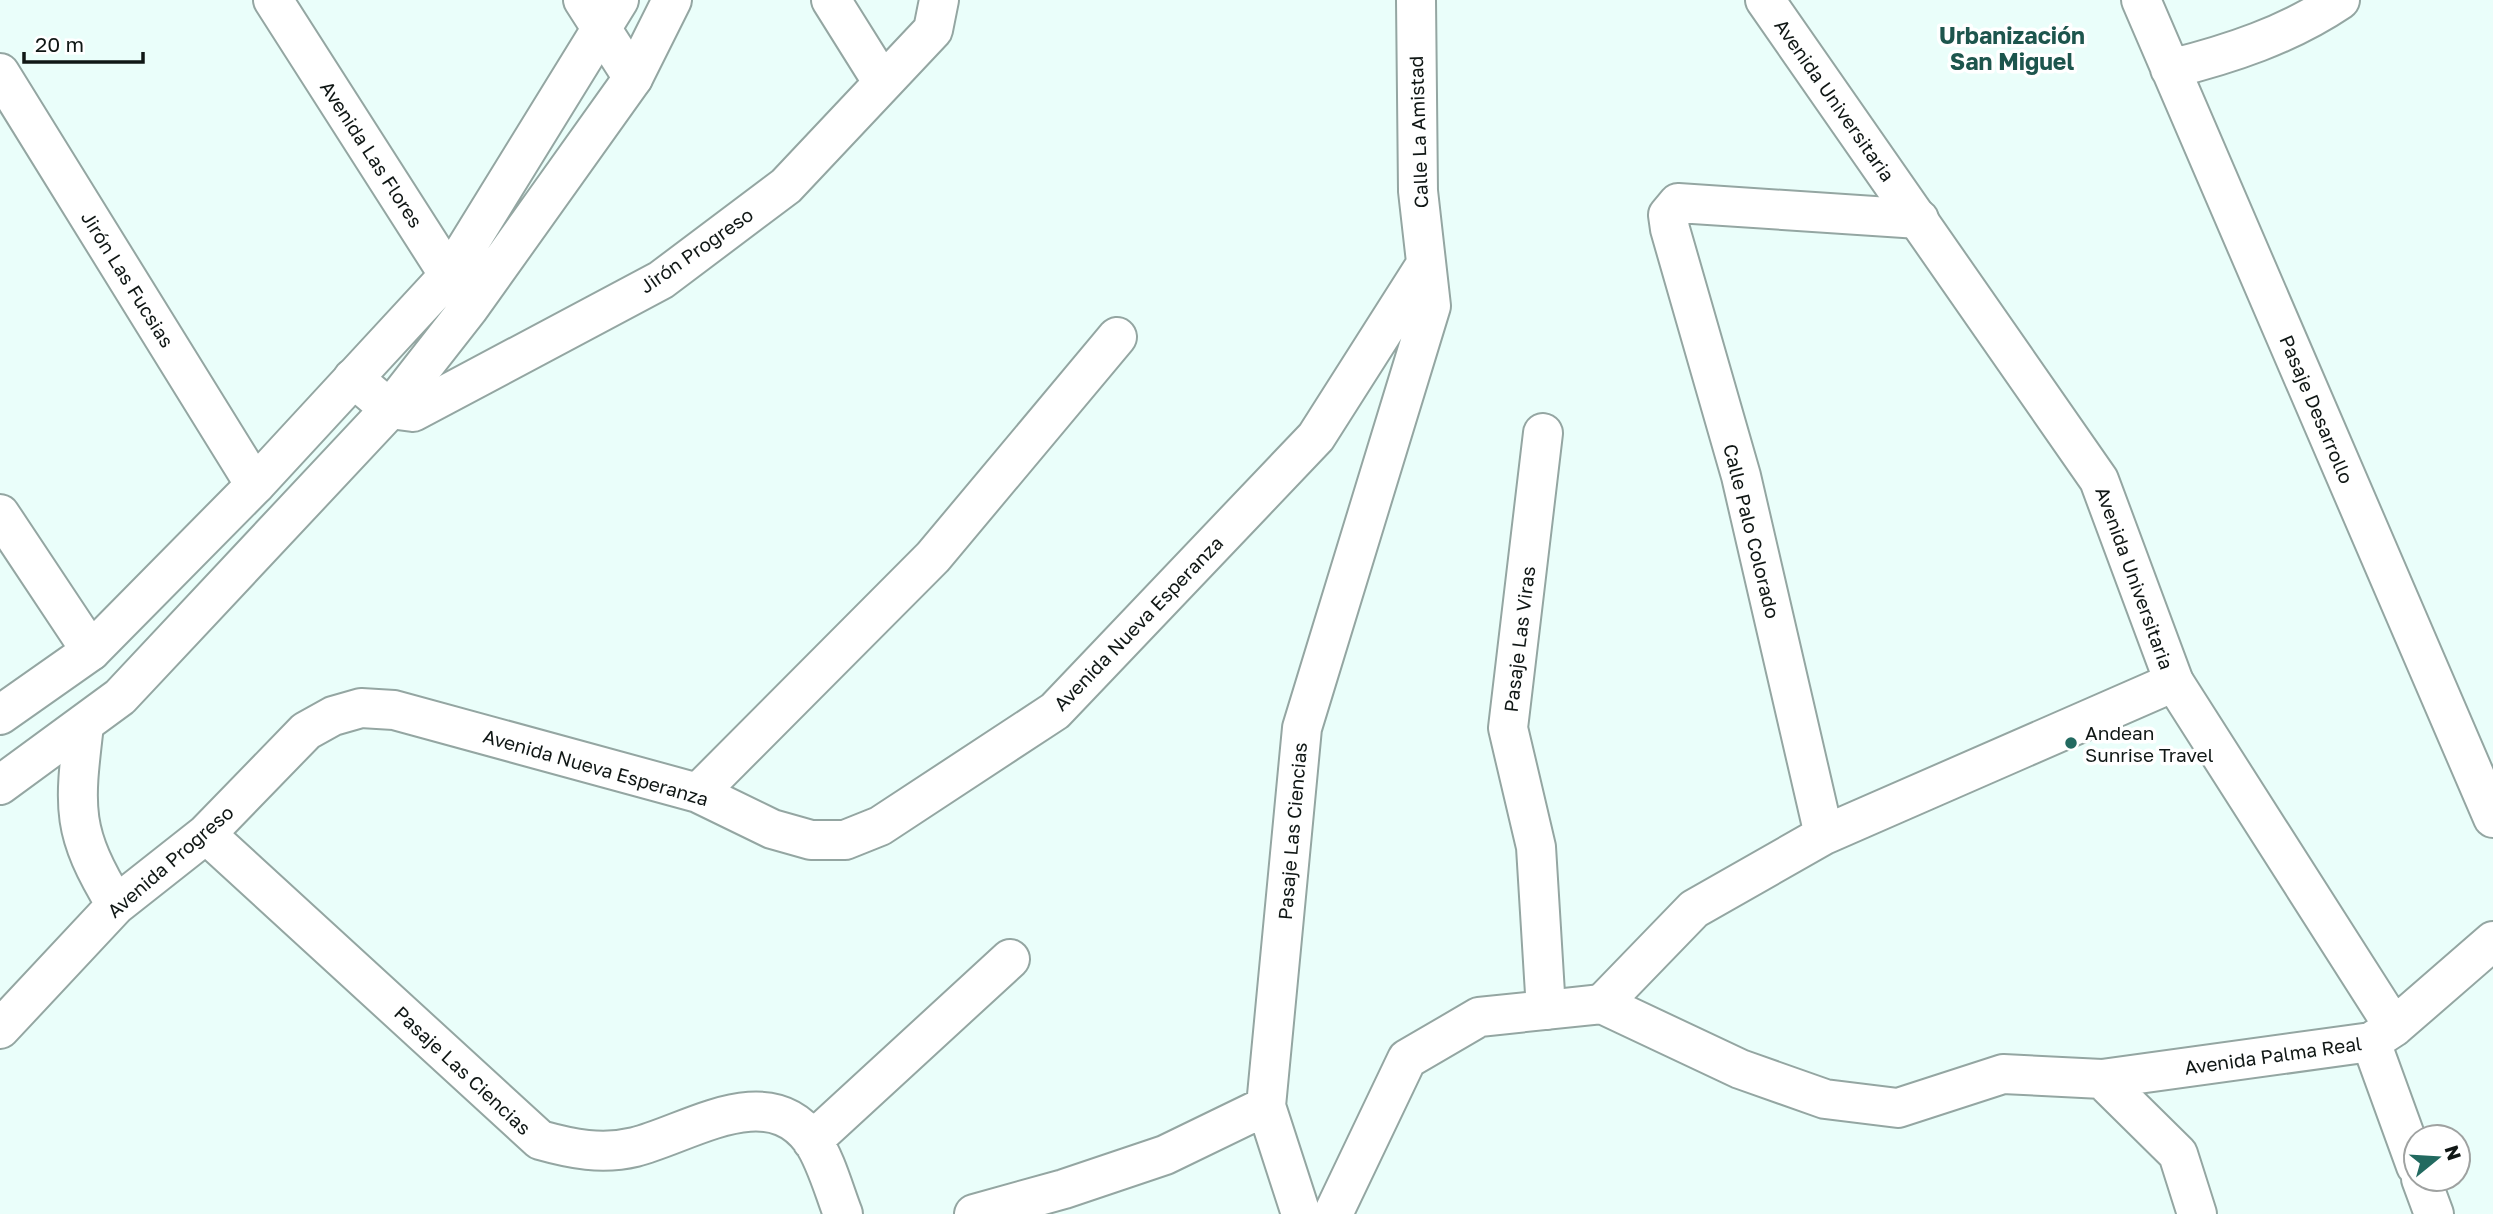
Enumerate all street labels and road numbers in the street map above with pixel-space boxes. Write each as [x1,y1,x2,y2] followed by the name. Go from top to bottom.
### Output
[1770,14,1900,186] street label: Avenida Universitaria
[1404,55,1432,209] street label: Calle La Amistad
[316,76,428,232] street label: Avenida Las Flores
[635,202,757,298] street label: Jirón Progreso
[77,207,179,351] street label: Jirón Las Fucsias
[2275,331,2359,487] street label: Pasaje Desarrollo
[1719,441,1785,621] street label: Calle Palo Colorado
[2091,483,2179,673] street label: Avenida Universitaria
[1049,531,1227,715] street label: Avenida Nueva Esperanza
[1499,565,1539,713] street label: Pasaje Las Viras
[481,724,711,810] street label: Avenida Nueva Esperanza
[1273,741,1311,921] street label: Pasaje Las Ciencias
[102,800,238,922] street label: Avenida Progreso
[390,1001,536,1139] street label: Pasaje Las Ciencias
[2183,1031,2363,1079] street label: Avenida Palma Real

